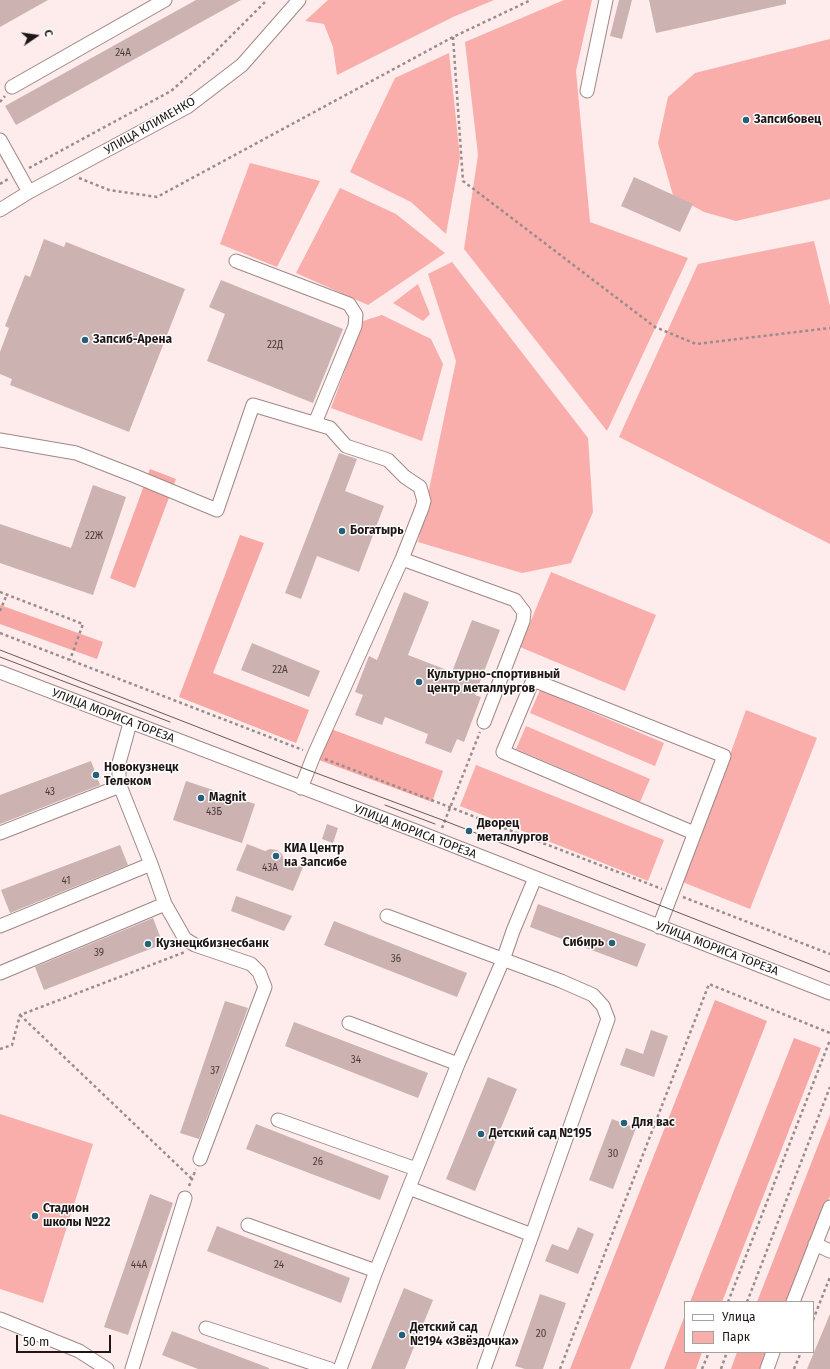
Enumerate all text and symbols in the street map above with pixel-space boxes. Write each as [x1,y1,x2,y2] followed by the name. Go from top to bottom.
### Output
[16,16,56,56] north arrow
[41,29,55,38] text: С
[115,47,131,59] house number: 24А
[102,94,198,158] street label: УЛИЦА КЛИМЕНКО
[754,113,821,127] place label: Запсибовец
[741,115,751,125] marker: Запсибовец
[93,333,172,347] place label: Запсиб-Арена
[80,335,90,345] marker: Запсиб-Арена
[267,339,283,351] house number: 22Д
[350,524,403,538] place label: Богатырь
[337,526,347,536] marker: Богатырь
[85,530,103,542] house number: 22Ж
[272,664,288,676] house number: 22А
[427,668,560,696] place label: Культурно-спортивный центр металлургов
[414,677,424,687] marker: Культурно-спортивный центр металлургов
[50,686,176,746] street label: УЛИЦА МОРИСА ТОРЕЗА
[104,761,179,789] place label: Новокузнецк Телеком
[91,770,101,780] marker: Новокузнецк Телеком
[45,786,55,798] house number: 43
[209,791,246,805] place label: Magnit
[196,793,206,803] marker: Magnit
[352,802,478,862] street label: УЛИЦА МОРИСА ТОРЕЗА
[206,806,222,818] house number: 43Б
[477,817,549,845] place label: Дворец металлургов
[464,826,474,836] marker: Дворец металлургов
[284,842,347,870] place label: КИА Центр на Запсибе
[271,851,281,861] marker: КИА Центр на Запсибе
[262,862,278,874] house number: 43А
[61,875,71,887] house number: 41
[654,919,780,979] street label: УЛИЦА МОРИСА ТОРЕЗА
[563,936,604,950] place label: Сибирь
[156,937,269,951] place label: Кузнецкбизнесбанк
[607,938,617,948] marker: Сибирь
[143,939,153,949] marker: Кузнецкбизнесбанк
[94,947,104,959] house number: 39
[391,953,401,965] house number: 36
[351,1054,361,1066] house number: 34
[210,1065,220,1077] house number: 37
[632,1116,675,1130] place label: Для вас
[619,1118,629,1128] marker: Для вас
[489,1127,592,1141] place label: Детский сад №195
[476,1129,486,1139] marker: Детский сад №195
[608,1148,618,1160] house number: 30
[313,1156,323,1168] house number: 26
[43,1202,111,1230] place label: Стадион школы №22
[30,1211,40,1221] marker: Стадион школы №22
[131,1259,147,1271] house number: 44А
[274,1259,284,1271] house number: 24
[684,1301,814,1353] legend
[722,1310,756,1324] text: Улица
[410,1321,519,1349] place label: Детский сад №194 «Звёздочка»
[18,1327,113,1353] scale bar
[536,1328,546,1340] house number: 20
[397,1330,407,1340] marker: Детский сад №194 «Звёздочка»
[722,1330,750,1344] text: Парк
[23,1335,49,1349] text: 50 m

